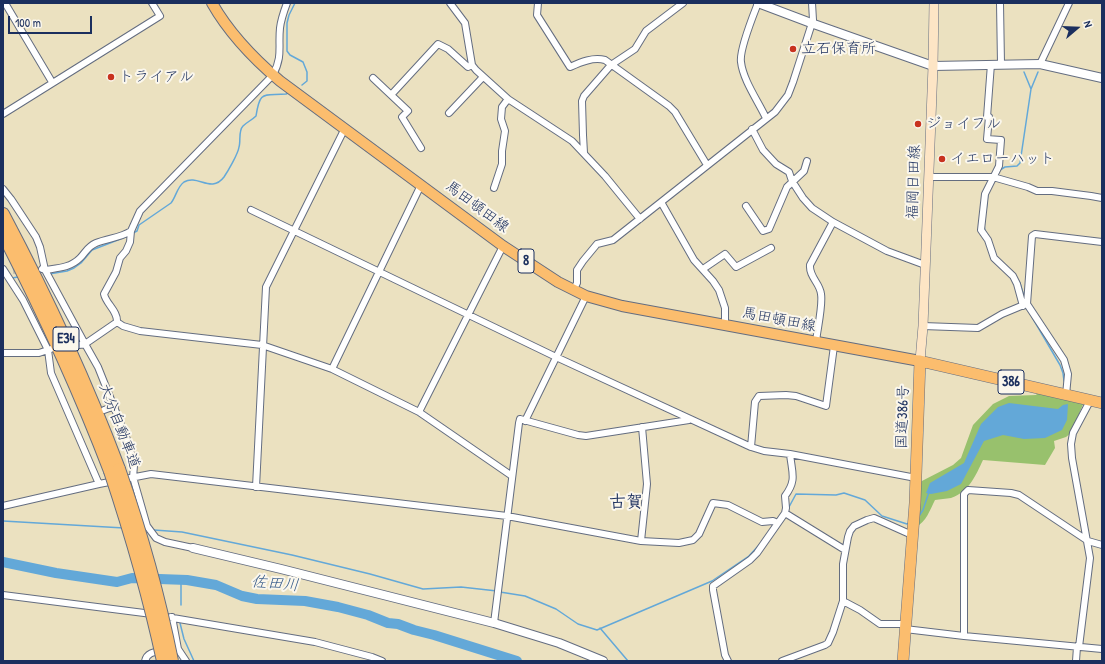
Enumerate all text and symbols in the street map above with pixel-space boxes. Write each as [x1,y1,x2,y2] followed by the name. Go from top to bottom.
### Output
[10,8,94,34] scale bar
[1057,8,1097,48] north arrow
[15,14,41,31] text: 100 m
[1081,19,1096,29] text: N
[801,40,876,58] place label: 立石保育所
[788,44,798,54] marker: 立石保育所
[119,68,194,86] place label: トライアル
[106,72,116,82] marker: トライアル
[926,115,1001,133] place label: ジョイフル
[913,119,923,129] marker: ジョイフル
[904,144,924,220] street label: 福岡日田線
[950,150,1055,168] place label: イエローハット
[937,154,947,164] marker: イエローハット
[442,177,512,237] street label: 馬田頓田線
[518,249,534,273] road number: 8
[740,304,818,336] street label: 馬田頓田線
[53,327,79,351] road number: E34
[998,370,1024,394] road number: 386
[94,381,144,471] street label: 大分自動車道
[893,385,913,449] street label: 国道386号
[609,492,643,512] district label: 古賀
[250,572,300,596] water label: 佐田川

